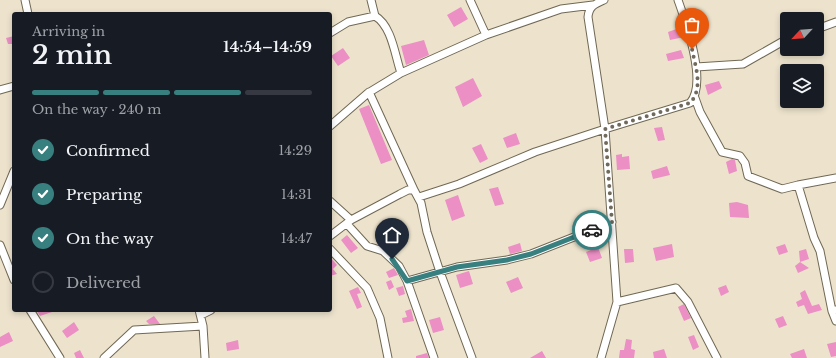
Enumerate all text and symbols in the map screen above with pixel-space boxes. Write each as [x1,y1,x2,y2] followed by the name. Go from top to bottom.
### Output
[675,8,709,49] pin
[780,12,824,56] north arrow
[780,12,824,108] map controls
[681,14,703,36] icon: bag
[32,23,105,40] text: Arriving in
[223,37,312,56] text: 14:54–14:59
[32,39,112,71] text: 2 min
[780,64,824,108] button: layers
[32,101,161,118] text: On the way · 240 m
[32,139,54,161] icon: check
[66,141,150,160] text: Confirmed
[279,142,312,159] text: 14:29
[32,183,54,205] icon: check
[66,185,142,204] text: Preparing
[281,186,312,203] text: 14:31
[572,210,612,250] courier
[375,218,409,259] pin
[581,219,603,241] icon: car
[381,224,403,246] icon: home
[32,227,54,249] icon: check
[66,229,154,248] text: On the way
[281,230,312,247] text: 14:47
[66,273,141,292] text: Delivered

